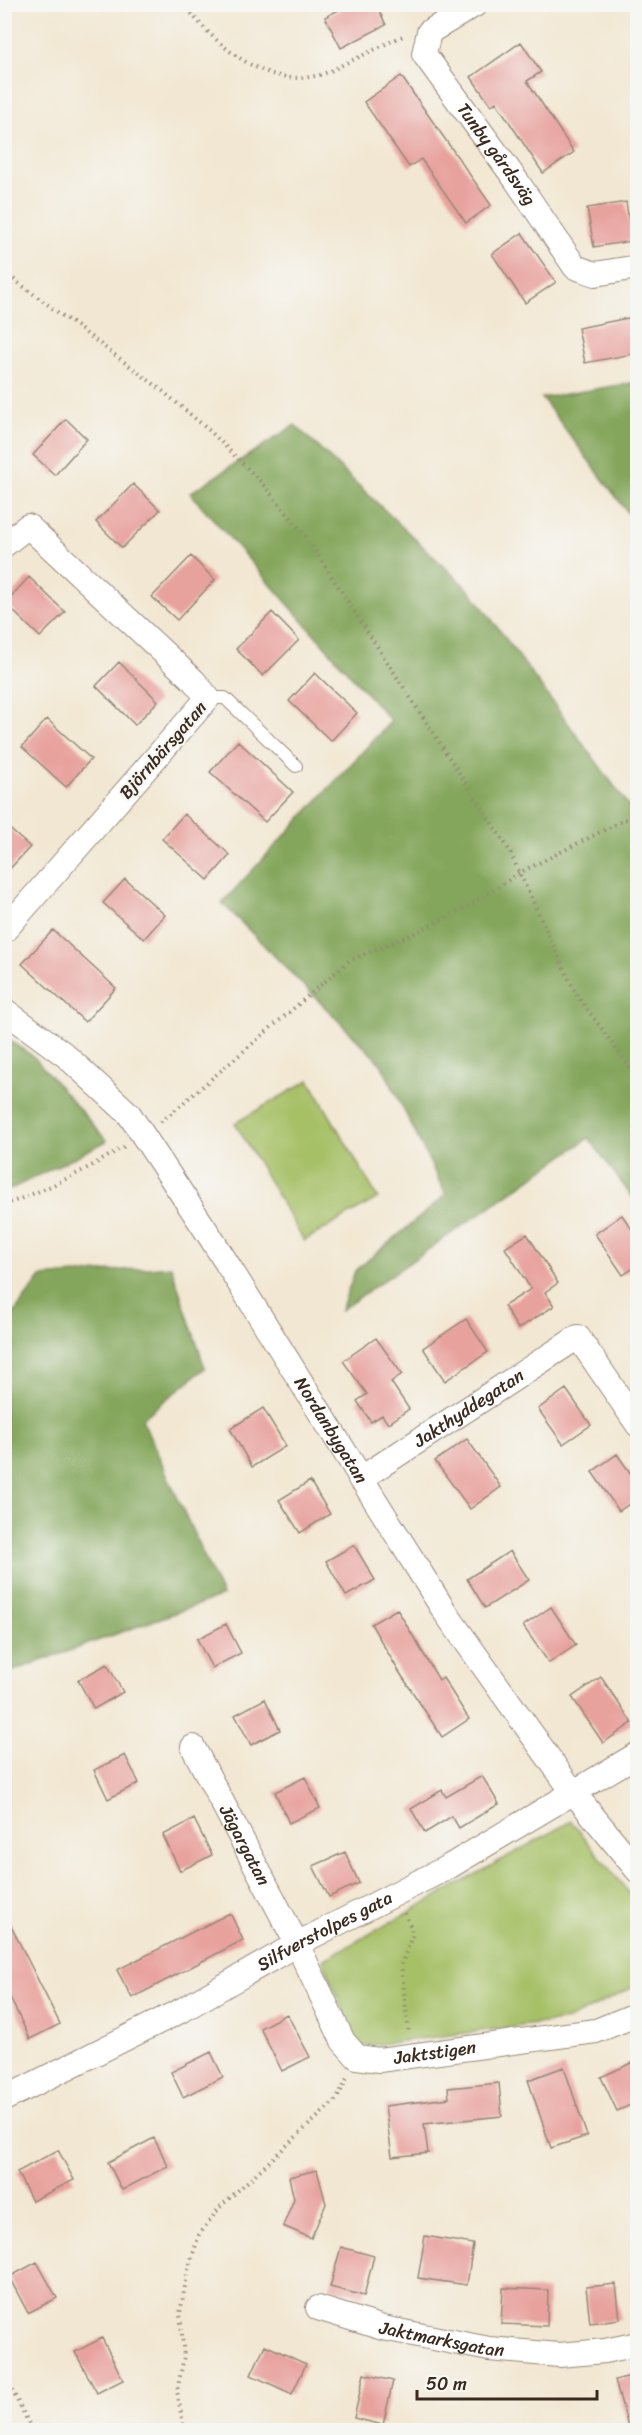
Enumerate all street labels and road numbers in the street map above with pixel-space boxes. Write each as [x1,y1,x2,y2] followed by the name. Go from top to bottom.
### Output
[448,96,545,212] street label: Tunby gårdsväg
[111,693,215,807] street label: Björnbärsgatan
[406,1360,531,1457] street label: Jakthyddegatan
[285,1370,377,1490] street label: Nordanbygatan
[210,1798,280,1892] street label: Jägargatan
[250,1882,398,1980] street label: Silfverstolpes gata
[391,2031,478,2074] street label: Jaktstigen
[375,2311,506,2366] street label: Jaktmarksgatan

